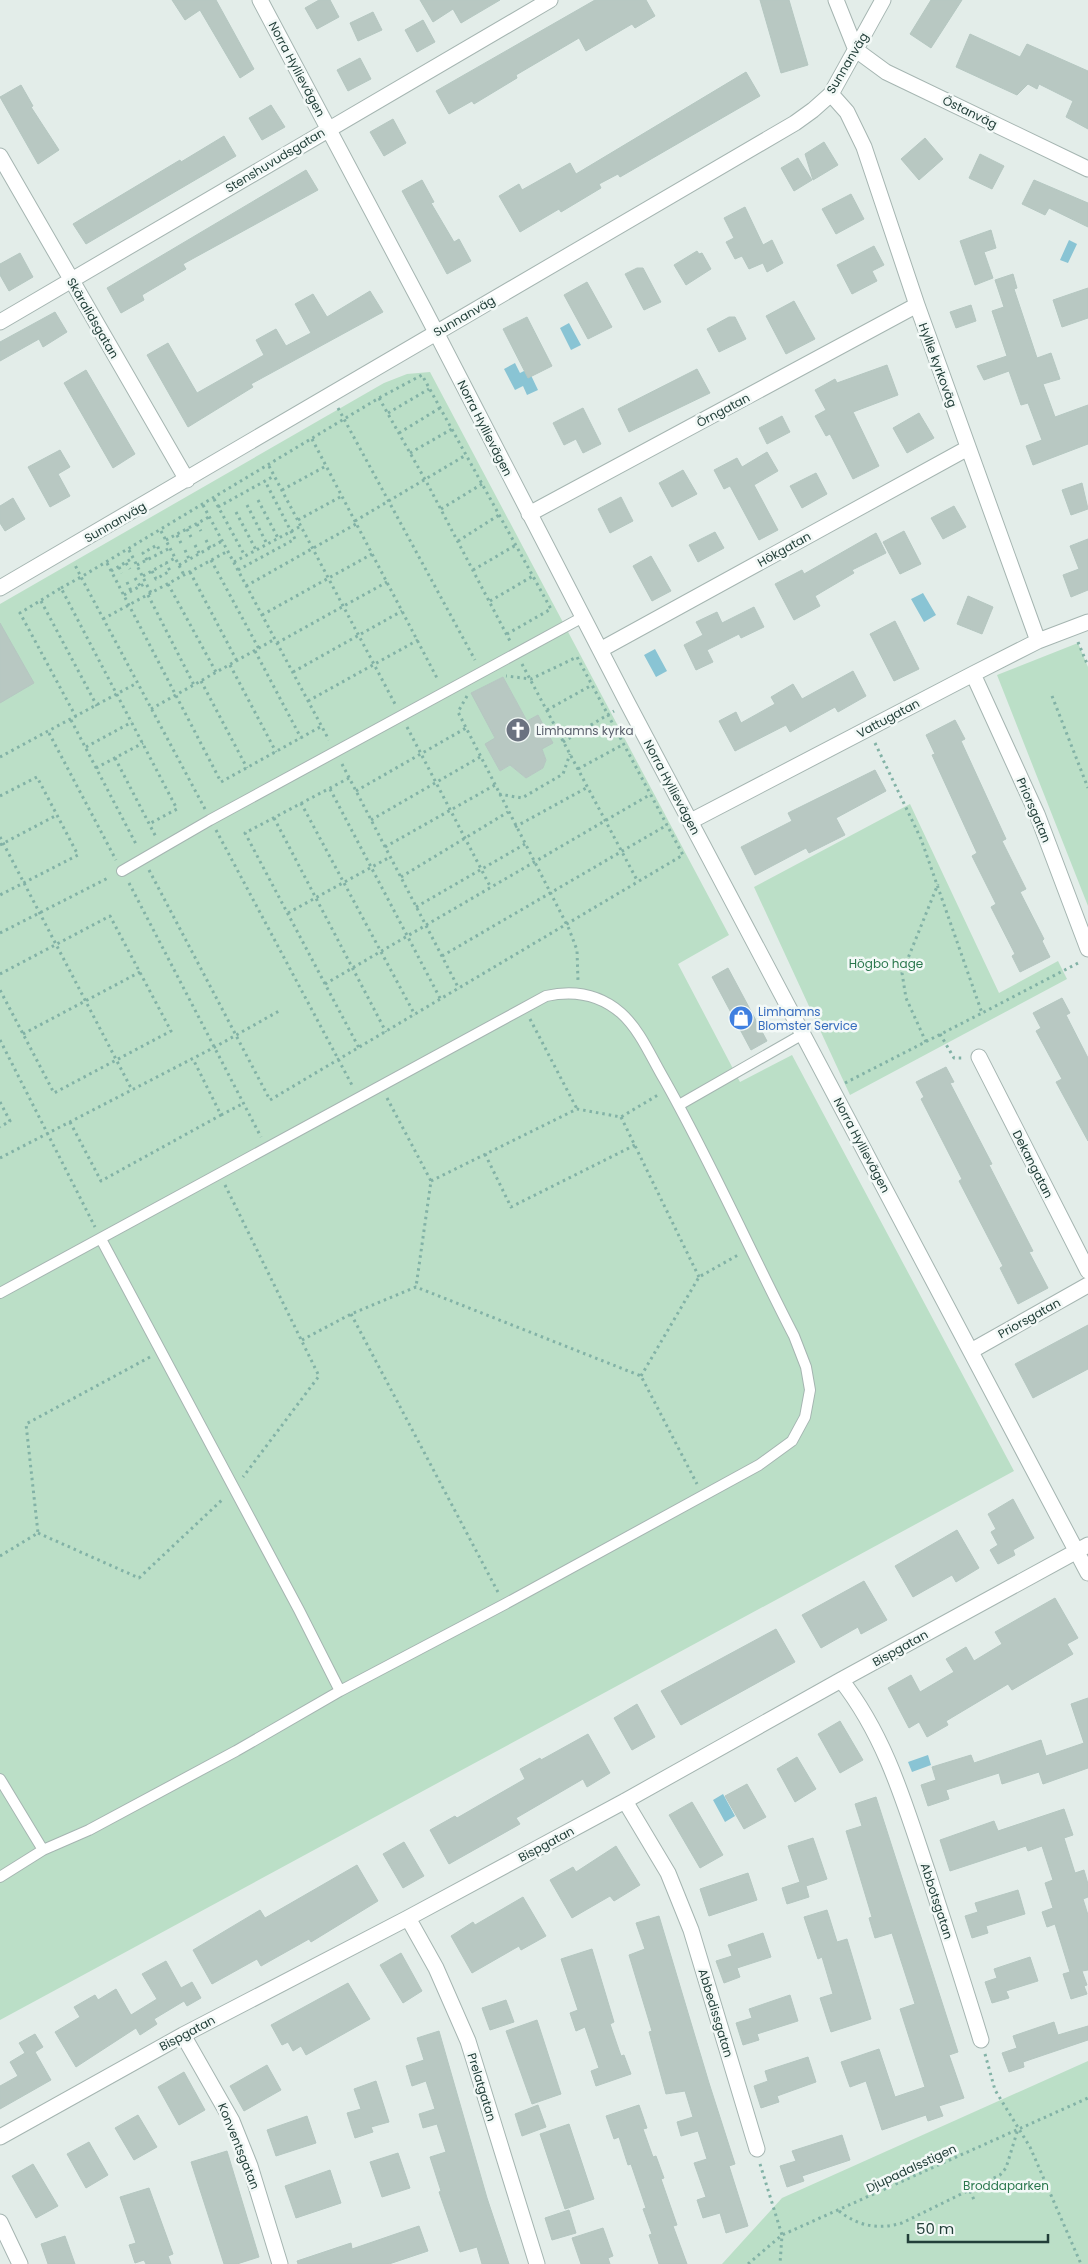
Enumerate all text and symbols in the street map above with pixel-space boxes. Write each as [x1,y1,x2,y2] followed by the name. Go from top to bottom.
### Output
[265,18,329,120] street label: Norra Hyllievägen
[822,29,872,97] street label: Sunnanväg
[940,91,1000,133] street label: Östanväg
[222,124,328,196] street label: Stenshuvudsgatan
[63,275,123,361] street label: Skäralidsgatan
[430,291,498,341] street label: Sunnanväg
[915,320,961,410] street label: Hyllie kyrkoväg
[453,377,517,479] street label: Norra Hyllievägen
[693,389,753,431] street label: Örngatan
[81,497,149,547] street label: Sunnanväg
[754,527,814,571] street label: Hökgatan
[854,694,922,742] street label: Vattugatan
[505,717,531,743] church icon: Limhamns kyrka
[536,722,634,739] place label: Limhamns kyrka
[640,736,704,838] street label: Norra Hyllievägen
[1013,775,1055,845] street label: Priorsgatan
[849,955,923,972] park label: Högbo hage
[758,1003,857,1034] place label: Limhamns Blomster Service
[728,1005,754,1031] shop icon: Limhamns Blomster Service
[830,1094,894,1196] street label: Norra Hyllievägen
[1009,1127,1057,1201] street label: Dekangatan
[995,1294,1063,1342] street label: Priorsgatan
[869,1626,931,1670] street label: Bispgatan
[515,1822,577,1866] street label: Bispgatan
[917,1861,957,1941] street label: Abbotsgatan
[694,1967,738,2059] street label: Abbedissgatan
[156,2011,218,2055] street label: Bispgatan
[464,2051,500,2123] street label: Prelatgatan
[214,2100,264,2192] street label: Konventsgatan
[863,2140,959,2196] street label: Djupadalsstigen
[963,2177,1049,2194] park label: Broddaparken
[908,2212,1048,2244] scale bar
[916,2218,954,2239] text: 50 m

